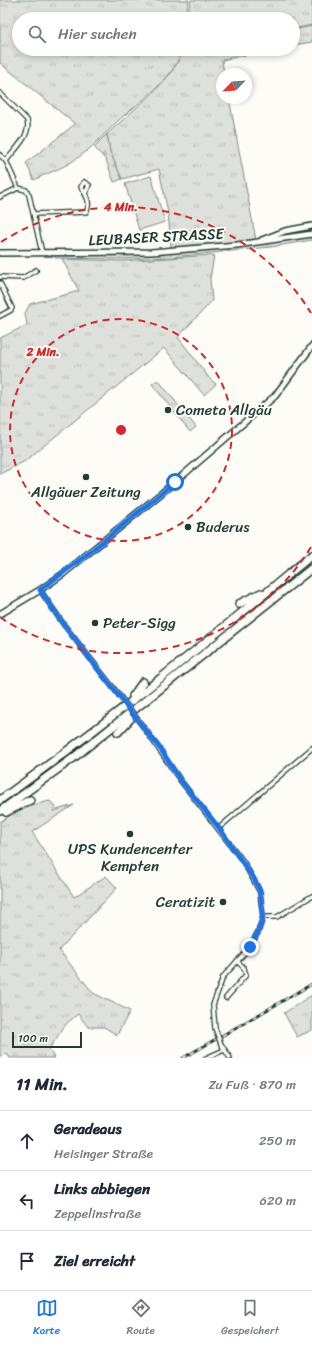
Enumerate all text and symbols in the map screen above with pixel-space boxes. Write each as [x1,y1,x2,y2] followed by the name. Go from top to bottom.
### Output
[12,12,300,56] search box
[58,21,137,47] text: Hier suchen
[26,23,48,45] icon: search
[216,68,252,104] north arrow
[103,196,138,218] text: 4 Min.
[88,220,226,254] street label: LEUBASER STRASSE
[25,341,60,363] text: 2 Min.
[176,397,272,423] place label: Cometa Allgäu
[163,405,173,415] marker: Cometa Allgäu
[114,423,128,437] centre of rings
[81,472,91,482] marker: Allgäuer Zeitung
[166,473,184,491] route start
[30,479,141,505] place label: Allgäuer Zeitung
[196,514,250,540] place label: Buderus
[183,522,193,532] marker: Buderus
[103,610,176,636] place label: Peter-Sigg
[90,618,100,628] marker: Peter-Sigg
[125,829,135,839] marker: UPS Kundencenter Kempten
[68,836,193,879] place label: UPS Kundencenter Kempten
[156,889,215,915] place label: Ceratizit
[218,897,228,907] marker: Ceratizit
[241,938,259,956] route end
[18,1029,48,1048] text: 100 m
[12,1030,82,1049] scale bar
[16,1069,68,1099] text: 11 Min.
[208,1073,296,1096] text: Zu Fuß · 870 m
[54,1116,122,1142] text: Geradeaus
[259,1129,296,1152] text: 250 m
[16,1130,38,1152] icon: ahead
[54,1142,153,1165] text: Heisinger Straße
[54,1176,150,1202] text: Links abbiegen
[260,1189,296,1212] text: 620 m
[16,1190,38,1212] icon: left
[54,1202,141,1225] text: Zeppelinstraße
[54,1248,135,1274] text: Ziel erreicht
[16,1250,38,1272] icon: arrive
[33,1297,60,1340] tab: Karte
[126,1297,155,1340] tab: Route
[221,1297,279,1340] tab: Gespeichert

